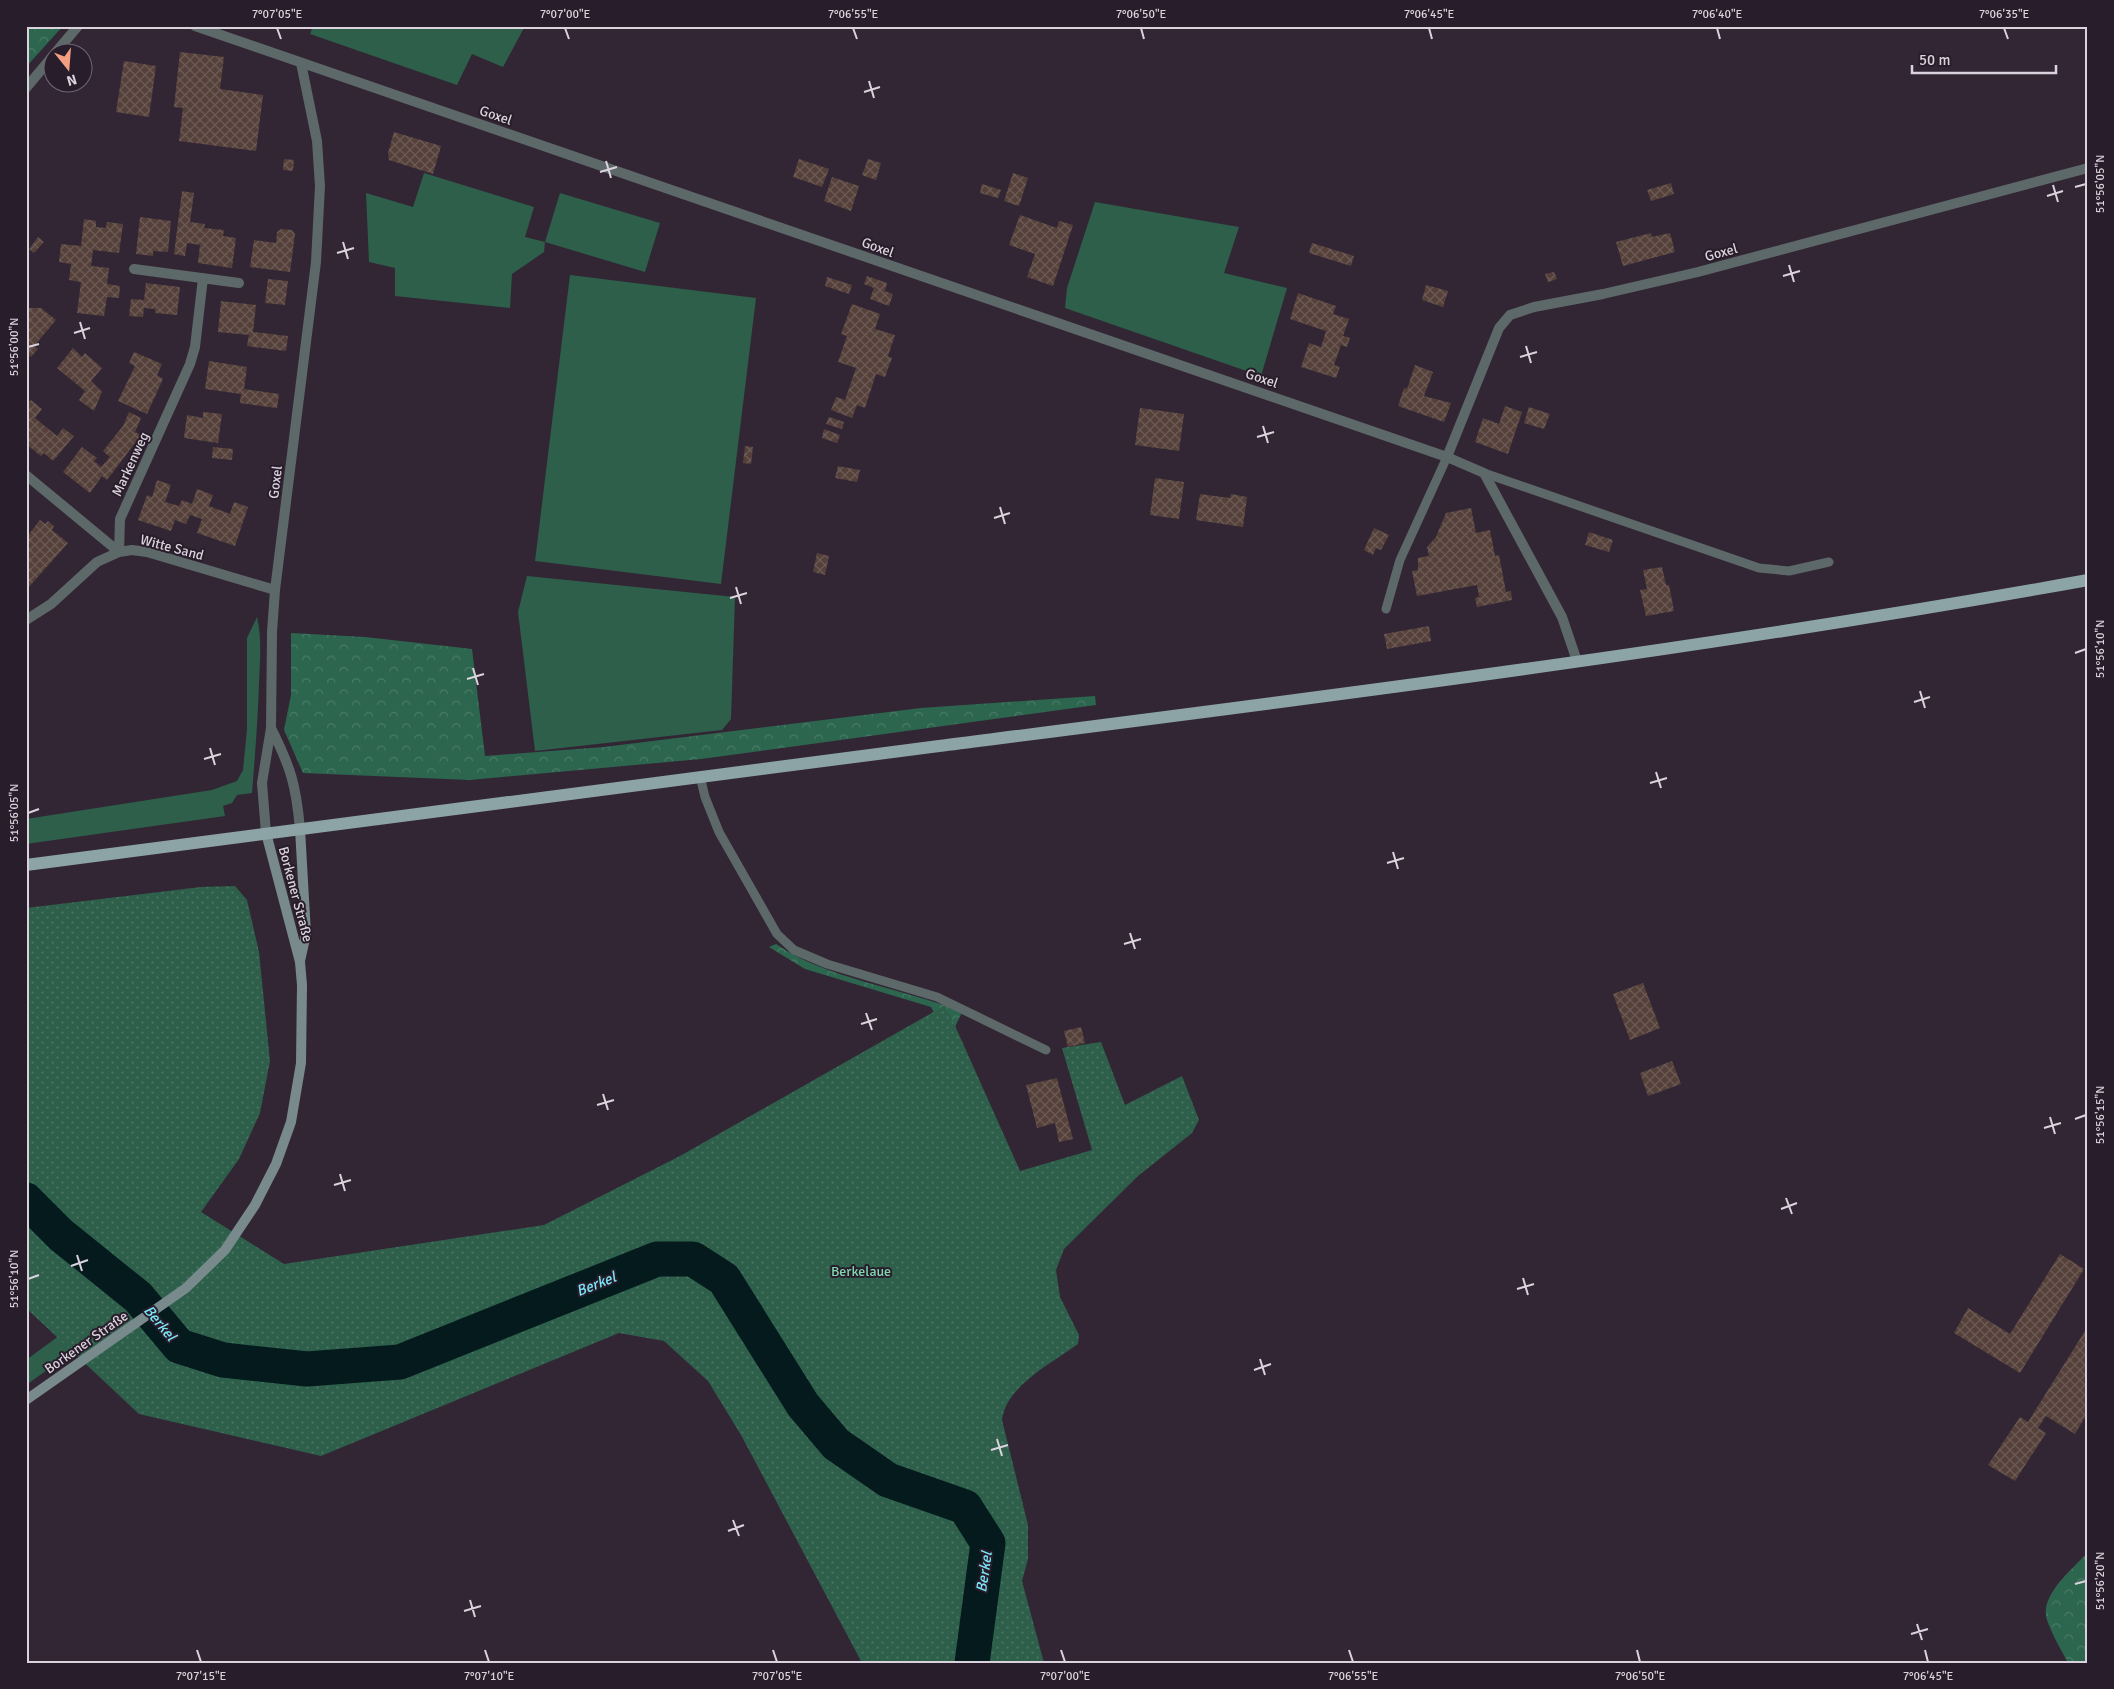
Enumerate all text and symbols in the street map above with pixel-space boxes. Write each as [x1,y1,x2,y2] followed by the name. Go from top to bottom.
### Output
[252,7,303,22] text: 7°07'05"E
[540,7,591,22] text: 7°07'00"E
[828,7,879,22] text: 7°06'55"E
[1116,7,1167,22] text: 7°06'50"E
[1404,7,1455,22] text: 7°06'45"E
[1692,7,1743,22] text: 7°06'40"E
[1979,7,2030,22] text: 7°06'35"E
[42,42,92,92] north arrow
[1912,42,2055,74] scale bar
[1919,51,1950,69] text: 50 m
[65,70,79,90] text: N
[477,102,514,129] street label: Goxel
[2093,155,2108,213] text: 51°56'05"N
[859,234,896,261] street label: Goxel
[1703,240,1739,265] street label: Goxel
[7,318,22,376] text: 51°56'00"N
[1243,365,1280,392] street label: Goxel
[108,429,153,499] street label: Markenweg
[265,464,286,500] street label: Goxel
[138,531,206,564] street label: Witte Sand
[2093,620,2108,678] text: 51°56'10"N
[7,784,22,842] text: 51°56'05"N
[275,845,316,944] street label: Borkener Straße
[2093,1086,2108,1144] text: 51°56'15"N
[7,1250,22,1308] text: 51°56'10"N
[831,1263,891,1280] park label: Berkelaue
[574,1267,620,1300] water label: Berkel
[140,1301,181,1346] water label: Berkel
[41,1307,131,1378] street label: Borkener Straße
[972,1549,996,1594] water label: Berkel
[2093,1552,2108,1610] text: 51°56'20"N
[176,1669,227,1684] text: 7°07'15"E
[464,1669,515,1684] text: 7°07'10"E
[752,1669,803,1684] text: 7°07'05"E
[1040,1669,1091,1684] text: 7°07'00"E
[1328,1669,1379,1684] text: 7°06'55"E
[1615,1669,1666,1684] text: 7°06'50"E
[1903,1669,1954,1684] text: 7°06'45"E

